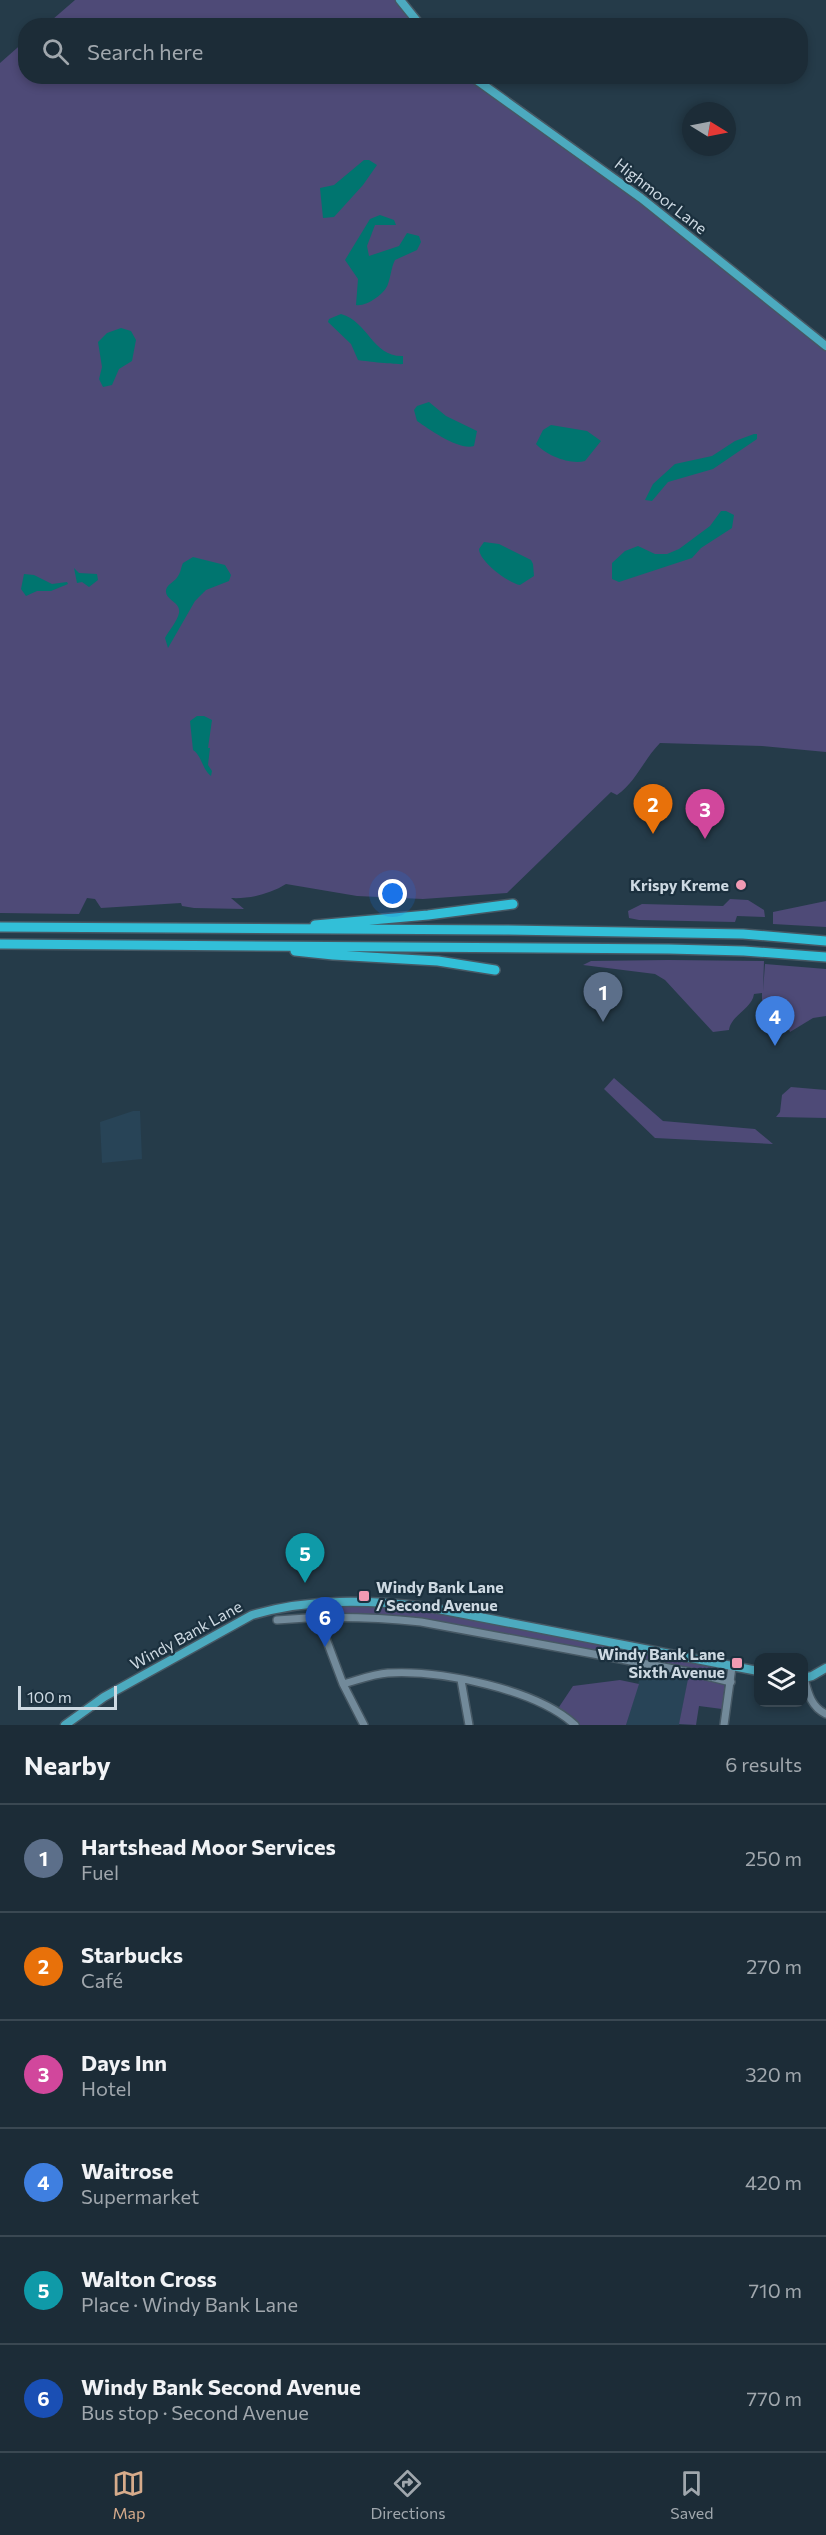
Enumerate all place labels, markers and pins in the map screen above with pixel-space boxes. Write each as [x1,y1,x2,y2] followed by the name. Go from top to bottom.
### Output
[634,784,672,834] pin: 2
[686,790,724,839] pin: 3
[630,875,729,894] place label: Krispy Kreme
[734,878,748,892] marker: Krispy Kreme
[584,972,622,1022] pin: 1
[756,996,794,1046] pin: 4
[286,1534,324,1583] pin: 5
[376,1577,504,1614] place label: Windy Bank Lane / Second Avenue
[357,1589,371,1603] marker: Windy Bank Lane / Second Avenue
[306,1598,344,1647] pin: 6
[597,1644,725,1681] place label: Windy Bank Lane Sixth Avenue
[730,1656,744,1670] marker: Windy Bank Lane Sixth Avenue

